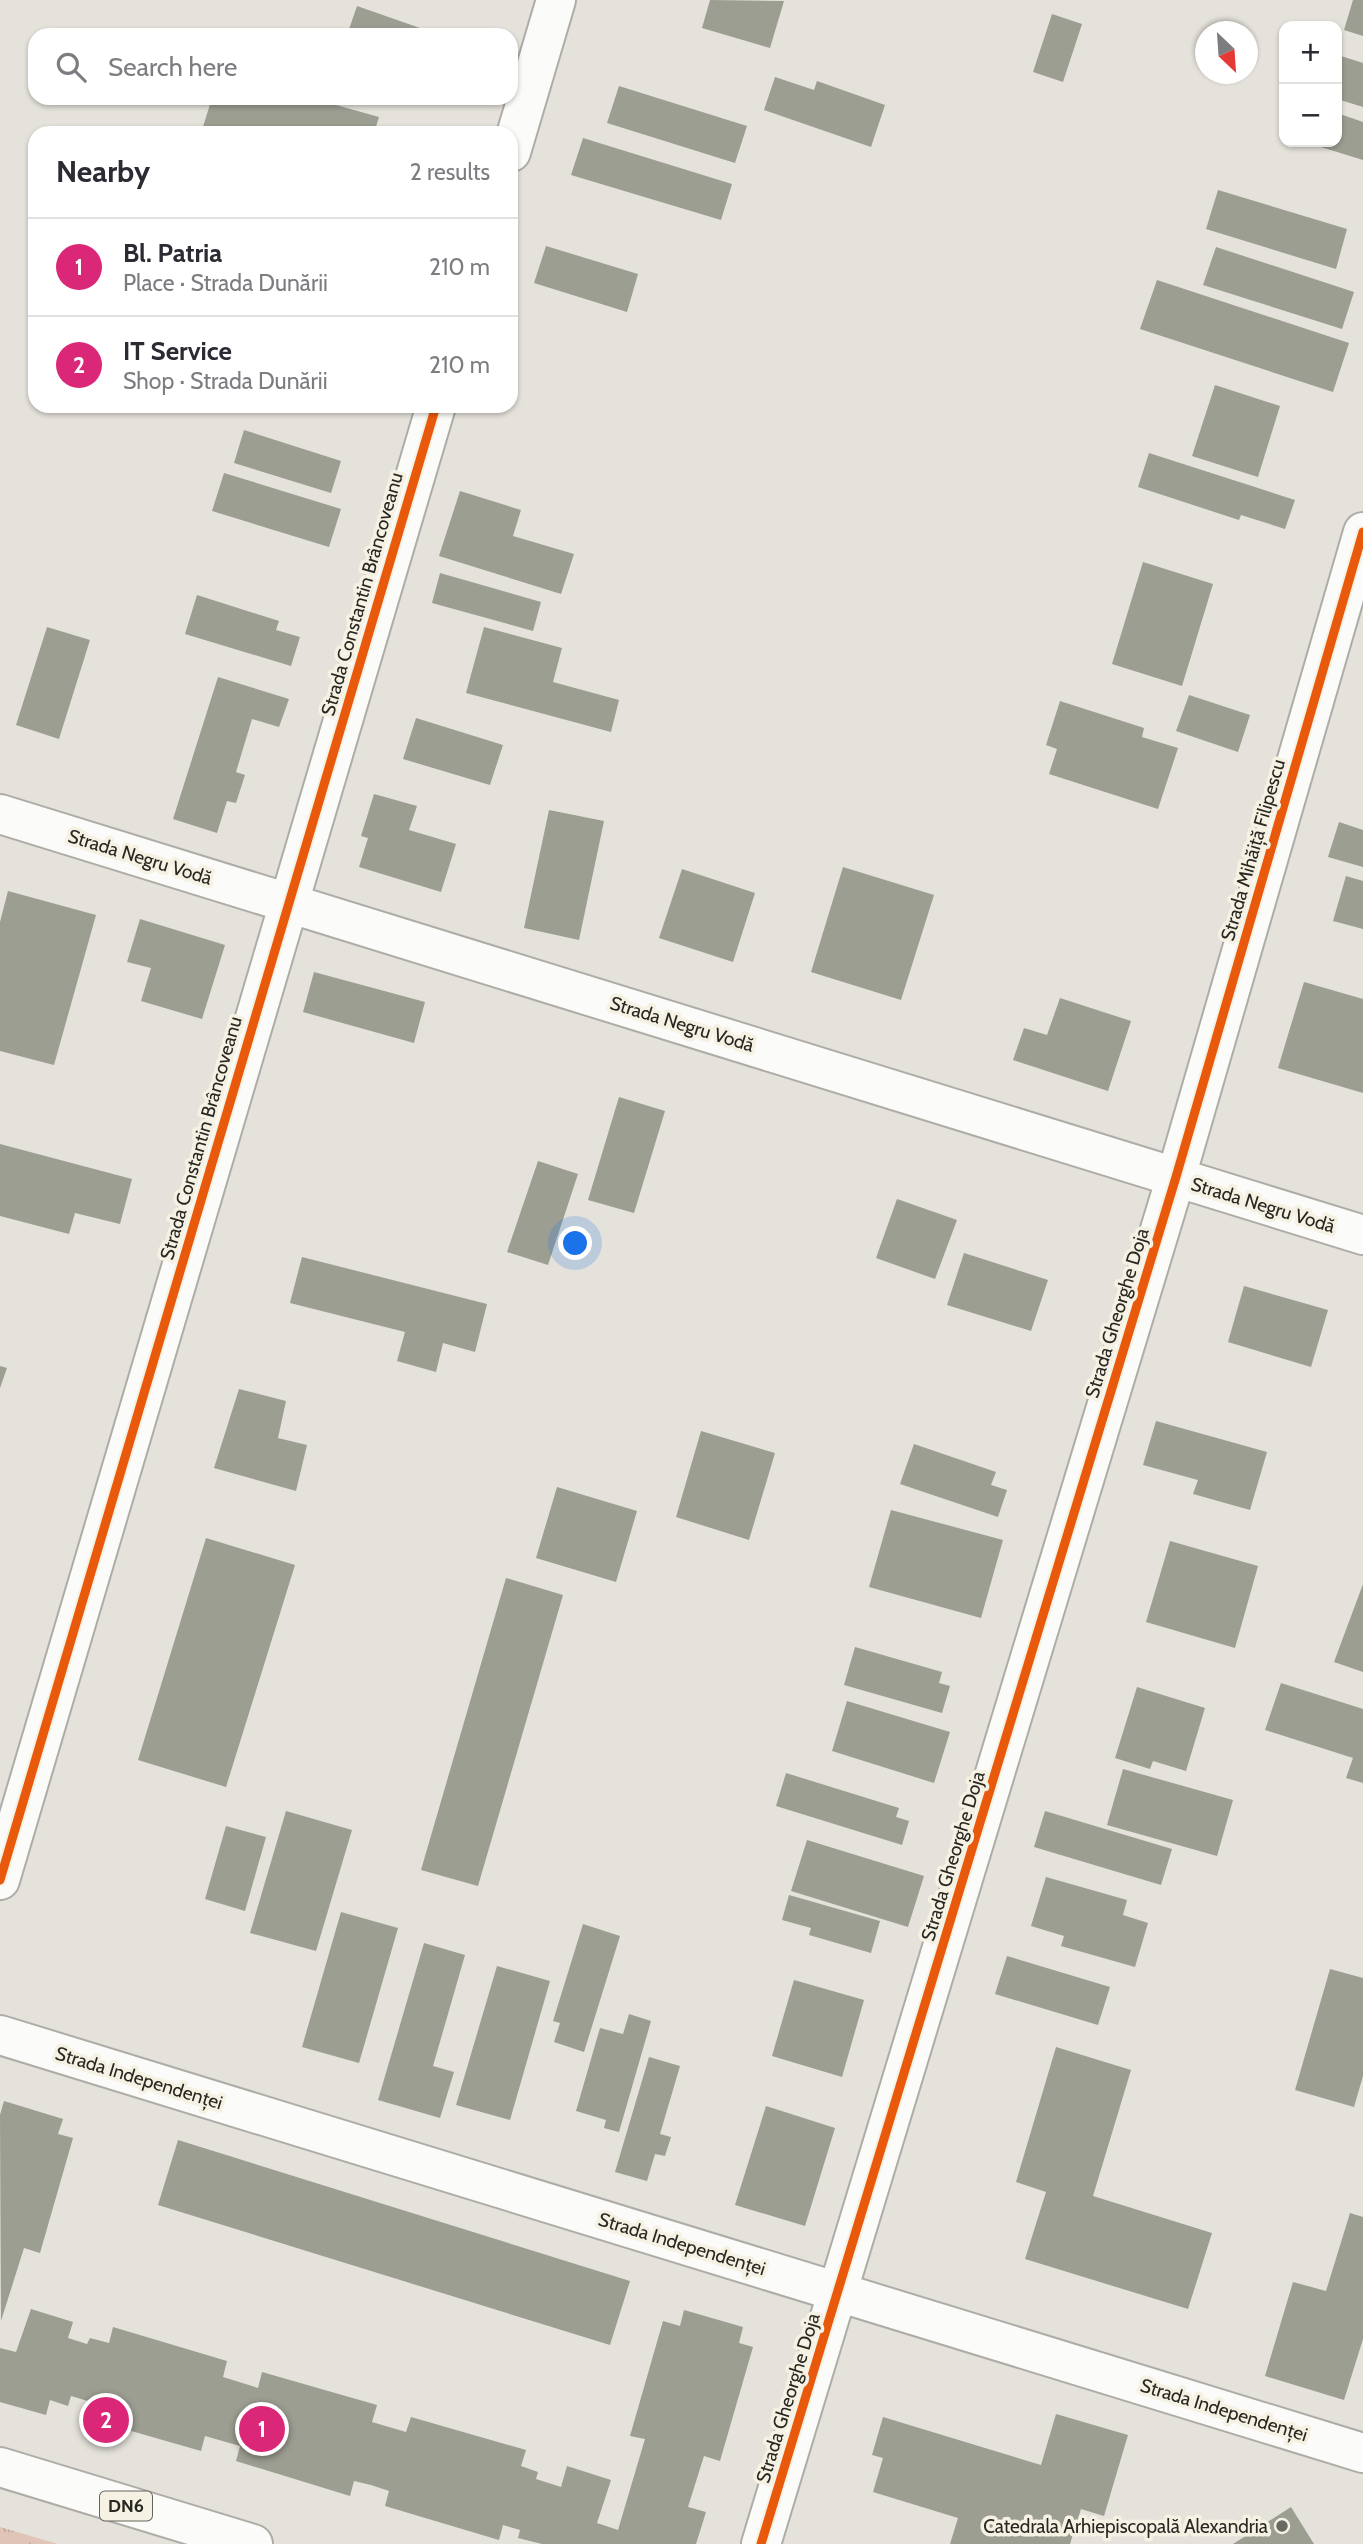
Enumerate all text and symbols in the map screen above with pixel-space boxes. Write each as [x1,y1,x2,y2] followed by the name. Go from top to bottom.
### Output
[1195,21,1258,84] north arrow
[1279,21,1342,147] map controls
[1279,21,1342,84] button: +
[28,28,518,105] search box
[52,48,90,86] icon: search
[108,51,237,83] text: Search here
[1279,84,1342,147] button: −
[56,153,150,190] text: Nearby
[410,158,490,186] text: 2 results
[123,237,222,269] text: Bl. Patria
[75,253,83,281] text: 1
[429,253,490,281] text: 210 m
[123,269,328,297] text: Place · Strada Dunării
[123,335,232,367] text: IT Service
[73,351,85,379] text: 2
[429,351,490,379] text: 210 m
[123,367,328,395] text: Shop · Strada Dunării
[316,470,408,718] street label: Strada Constantin Brâncoveanu
[1216,757,1291,944] street label: Strada Mihăiță Filipescu
[65,824,215,890] street label: Strada Negru Vodă
[607,991,757,1057] street label: Strada Negru Vodă
[155,1014,247,1262] street label: Strada Constantin Brâncoveanu
[1188,1172,1338,1238] street label: Strada Negru Vodă
[1080,1225,1154,1401] street label: Strada Gheorghe Doja
[558,1226,592,1260] your location
[916,1768,990,1944] street label: Strada Gheorghe Doja
[52,2042,225,2115] street label: Strada Independenței
[595,2208,768,2281] street label: Strada Independenței
[751,2310,825,2486] street label: Strada Gheorghe Doja
[1137,2374,1310,2447] street label: Strada Independenței
[83,2394,129,2446] pin: 2
[239,2403,285,2455] pin: 1
[100,2492,152,2520] road number: DN6
[983,2515,1268,2538] place label: Catedrala Arhiepiscopală Alexandria
[1274,2518,1290,2534] marker: Catedrala Arhiepiscopală Alexandria

